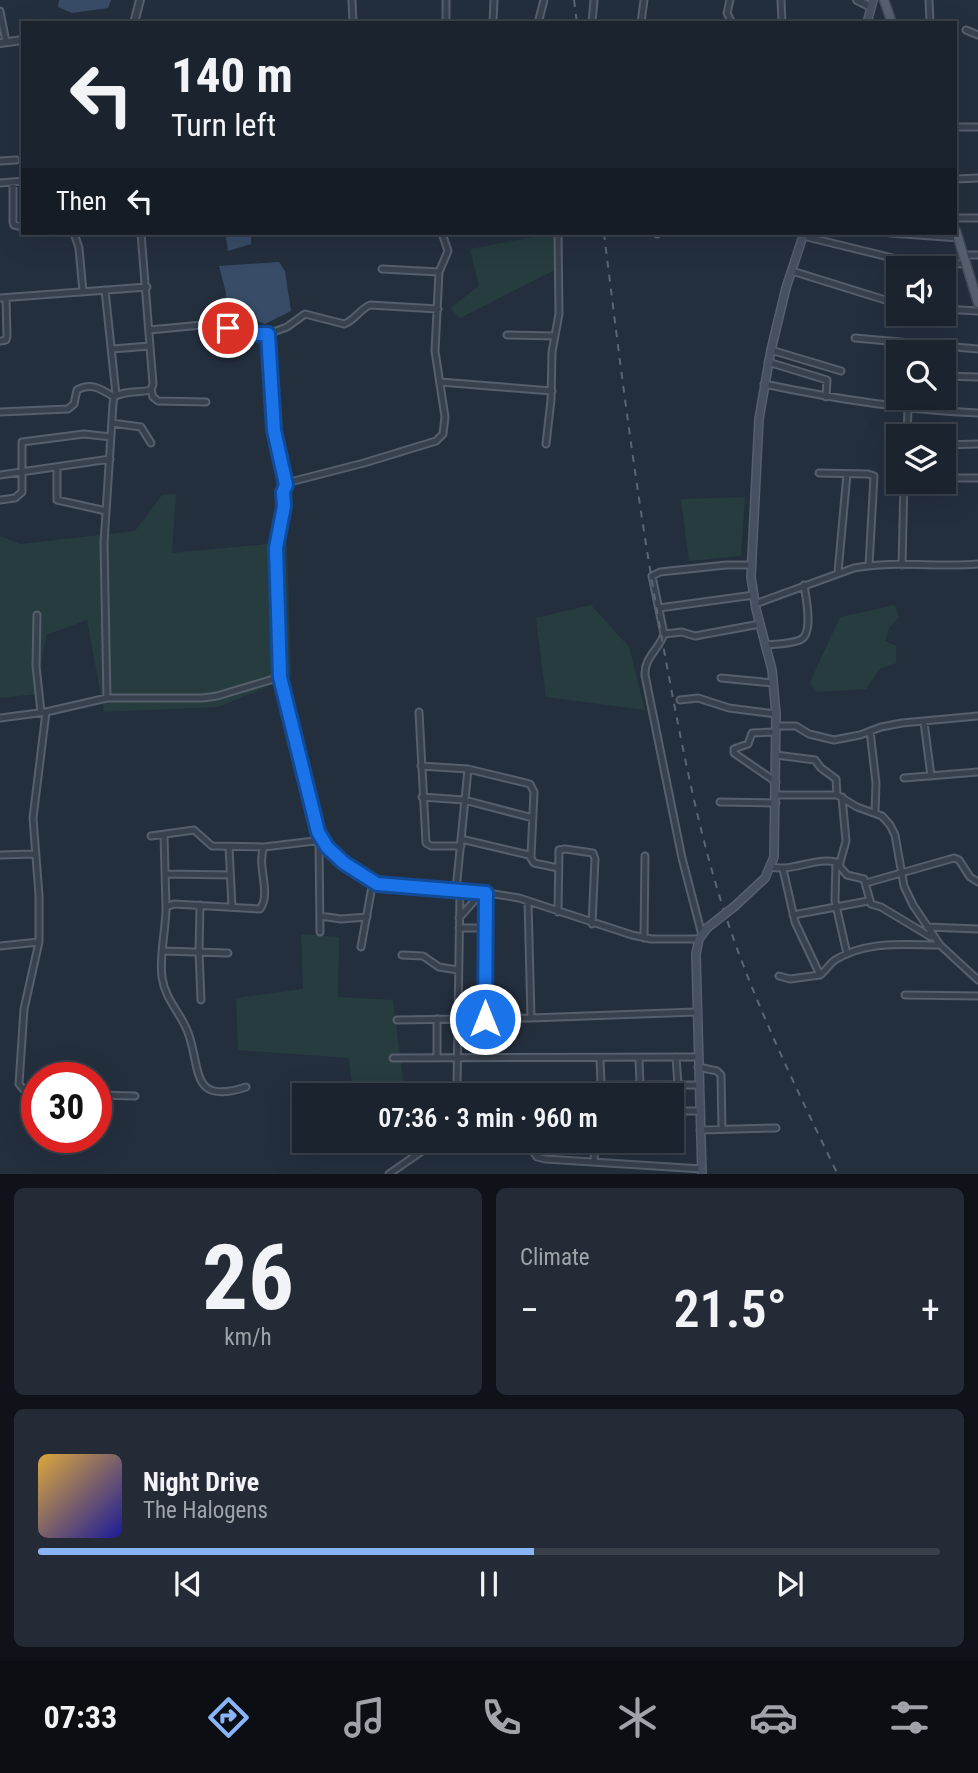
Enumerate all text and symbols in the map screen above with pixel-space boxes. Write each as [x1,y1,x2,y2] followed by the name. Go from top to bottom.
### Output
[171,47,293,104] text: 140 m
[56,49,147,140] icon: left
[171,106,276,144] text: Turn left
[121,182,159,220] icon: left
[56,186,107,216] text: Then
[886,256,956,494] map controls
[886,256,956,326] button: sound
[198,298,258,358] pin
[209,309,247,347] icon: arrive
[886,340,956,410] button: search
[886,424,956,494] button: layers
[448,982,522,1056] position arrow
[21,1062,112,1153] speed limit sign: 30
[378,1103,598,1133] text: 07:36 · 3 min · 960 m
[202,1225,294,1331] text: 26
[520,1244,590,1271] text: Climate
[673,1279,787,1340] text: 21.5°
[520,1288,539,1332] text: −
[921,1288,940,1332] text: +
[224,1324,272,1351] text: km/h
[143,1467,259,1497] text: Night Drive
[143,1497,268,1524] text: The Halogens
[169,1565,207,1603] icon: previous
[470,1565,508,1603] icon: pause
[771,1565,809,1603] icon: next
[204,1693,253,1742] icon: directions
[340,1693,389,1742] icon: music
[477,1693,526,1742] icon: phone
[613,1693,662,1742] icon: climate
[749,1693,798,1742] icon: car
[885,1693,934,1742] icon: filters
[44,1698,117,1736] text: 07:33

